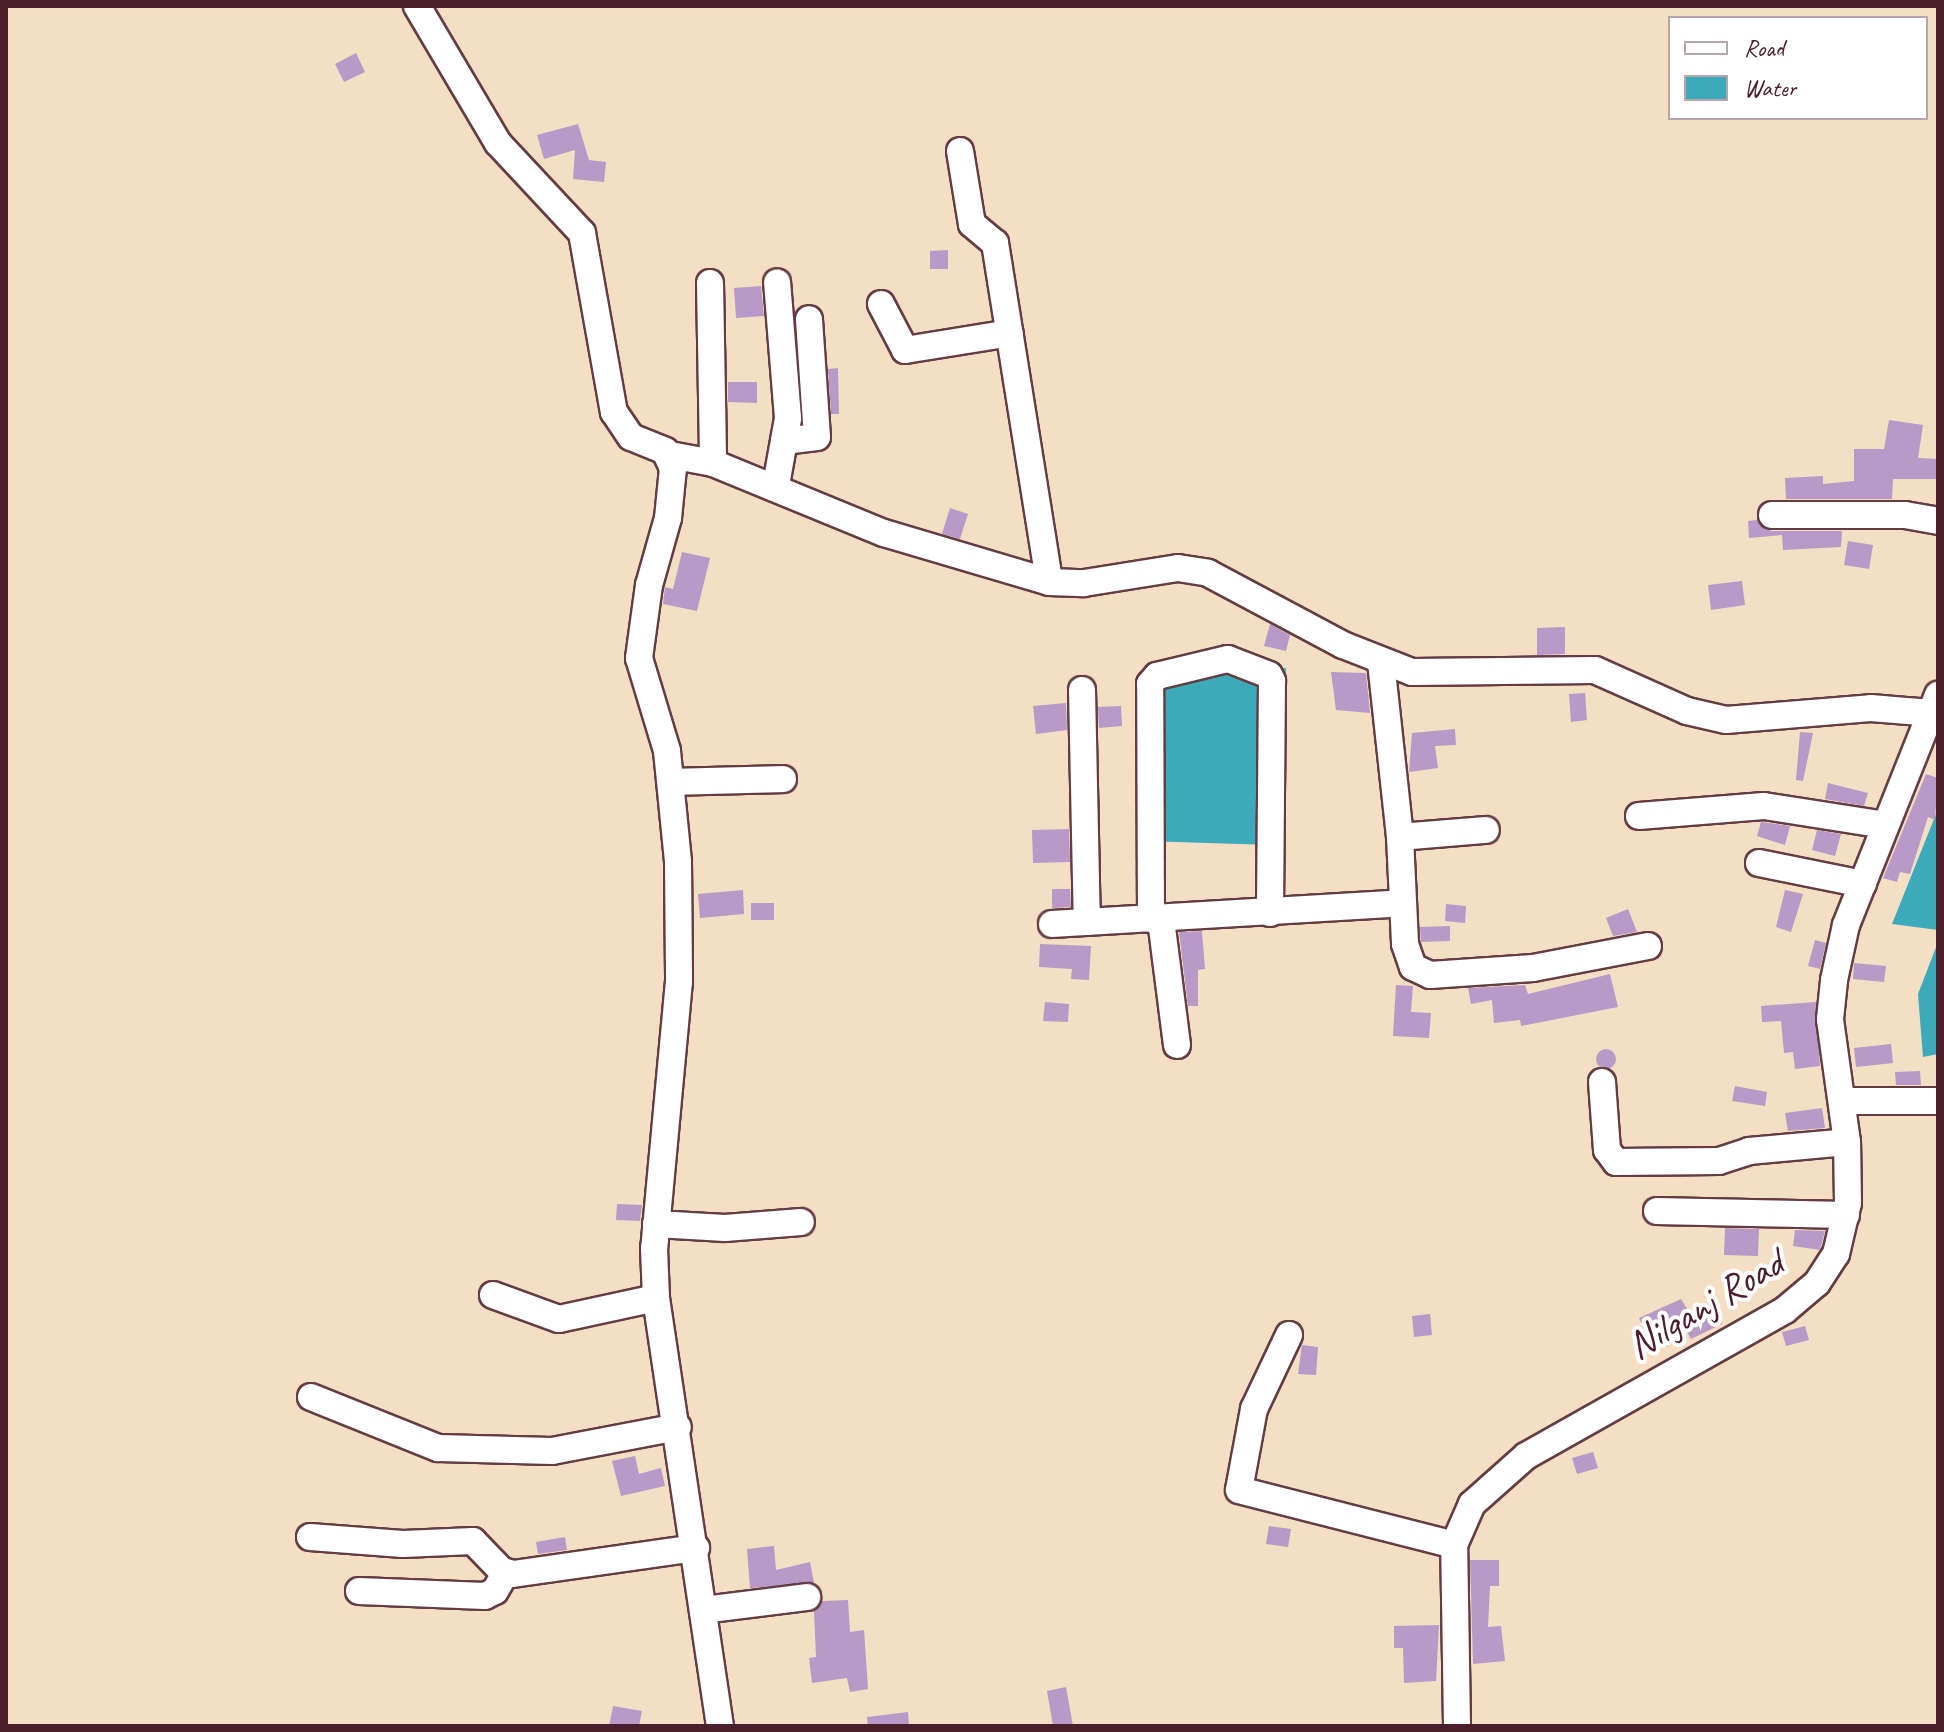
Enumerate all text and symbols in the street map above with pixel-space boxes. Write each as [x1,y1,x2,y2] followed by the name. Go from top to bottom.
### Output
[1668,16,1928,120] legend
[1744,33,1784,63] text: Road
[1744,73,1796,103] text: Water
[1619,1239,1791,1369] street label: Nilganj Road

